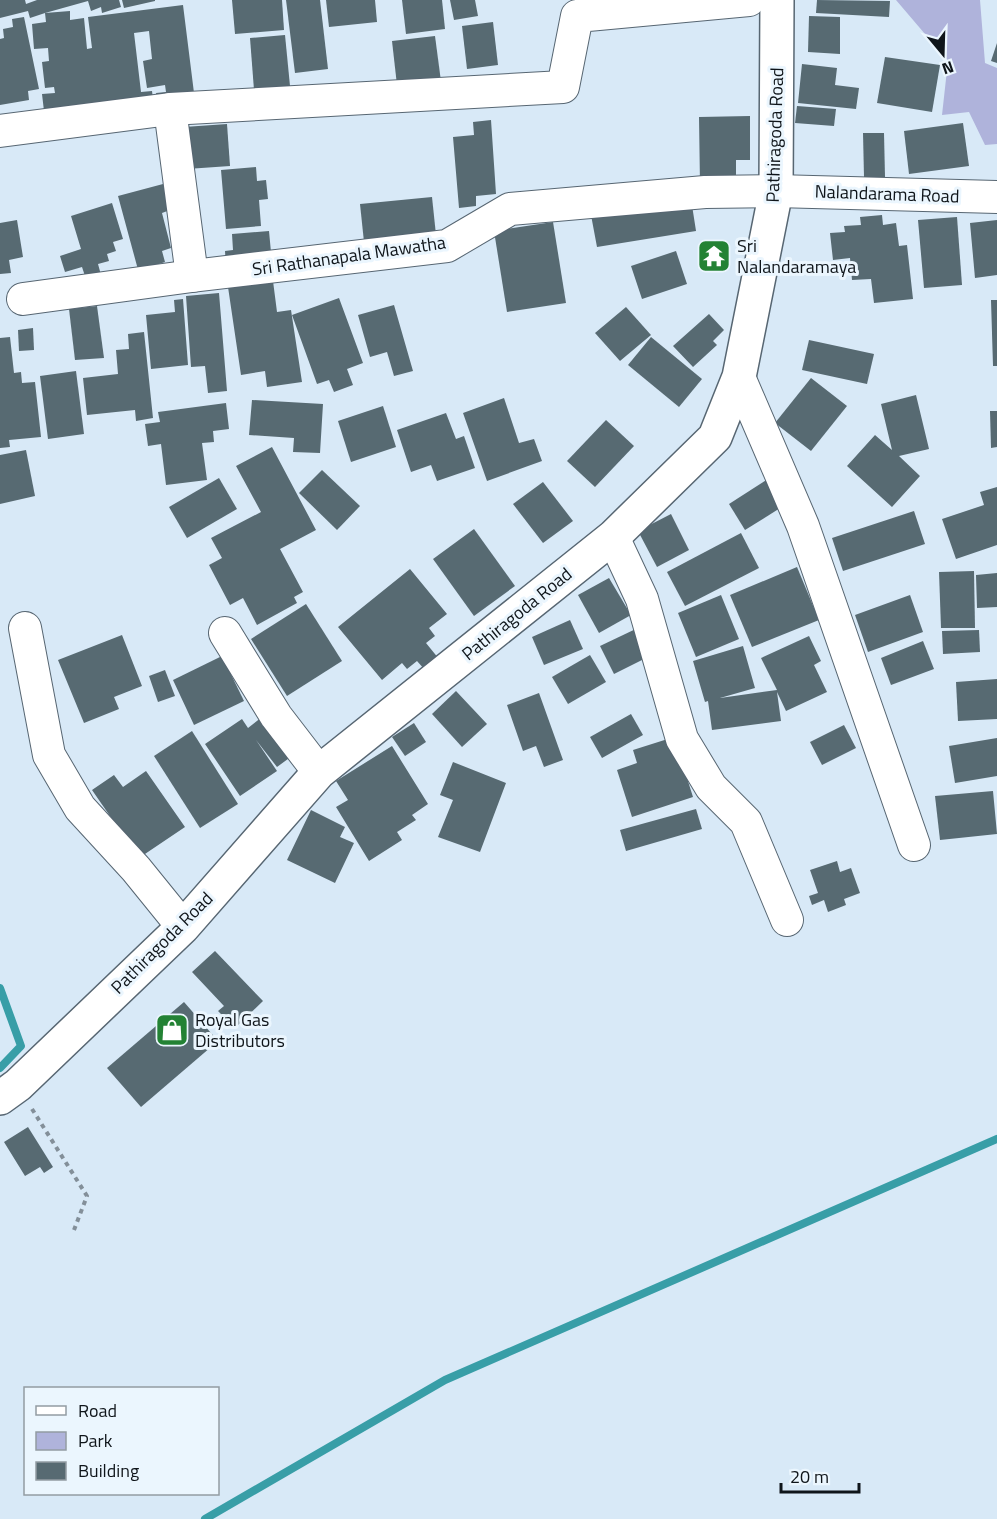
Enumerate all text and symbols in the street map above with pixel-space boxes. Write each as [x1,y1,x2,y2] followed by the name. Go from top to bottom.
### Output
[913,24,973,84] north arrow
[939,55,957,81] text: N
[759,67,790,203] street label: Pathiragoda Road
[814,177,960,210] street label: Nalandarama Road
[250,229,447,282] street label: Sri Rathanapala Mawatha
[737,232,856,280] place label: Sri Nalandaramaya
[696,238,732,274] temple icon: Sri Nalandaramaya
[456,561,578,667] street label: Pathiragoda Road
[104,885,219,1000] street label: Pathiragoda Road
[195,1006,285,1054] place label: Royal Gas Distributors
[154,1012,190,1048] shop icon: Royal Gas Distributors
[24,1387,219,1495] legend
[78,1397,117,1424] text: Road
[78,1427,113,1454] text: Park
[781,1456,859,1494] scale bar
[78,1457,139,1484] text: Building
[790,1463,829,1490] text: 20 m

